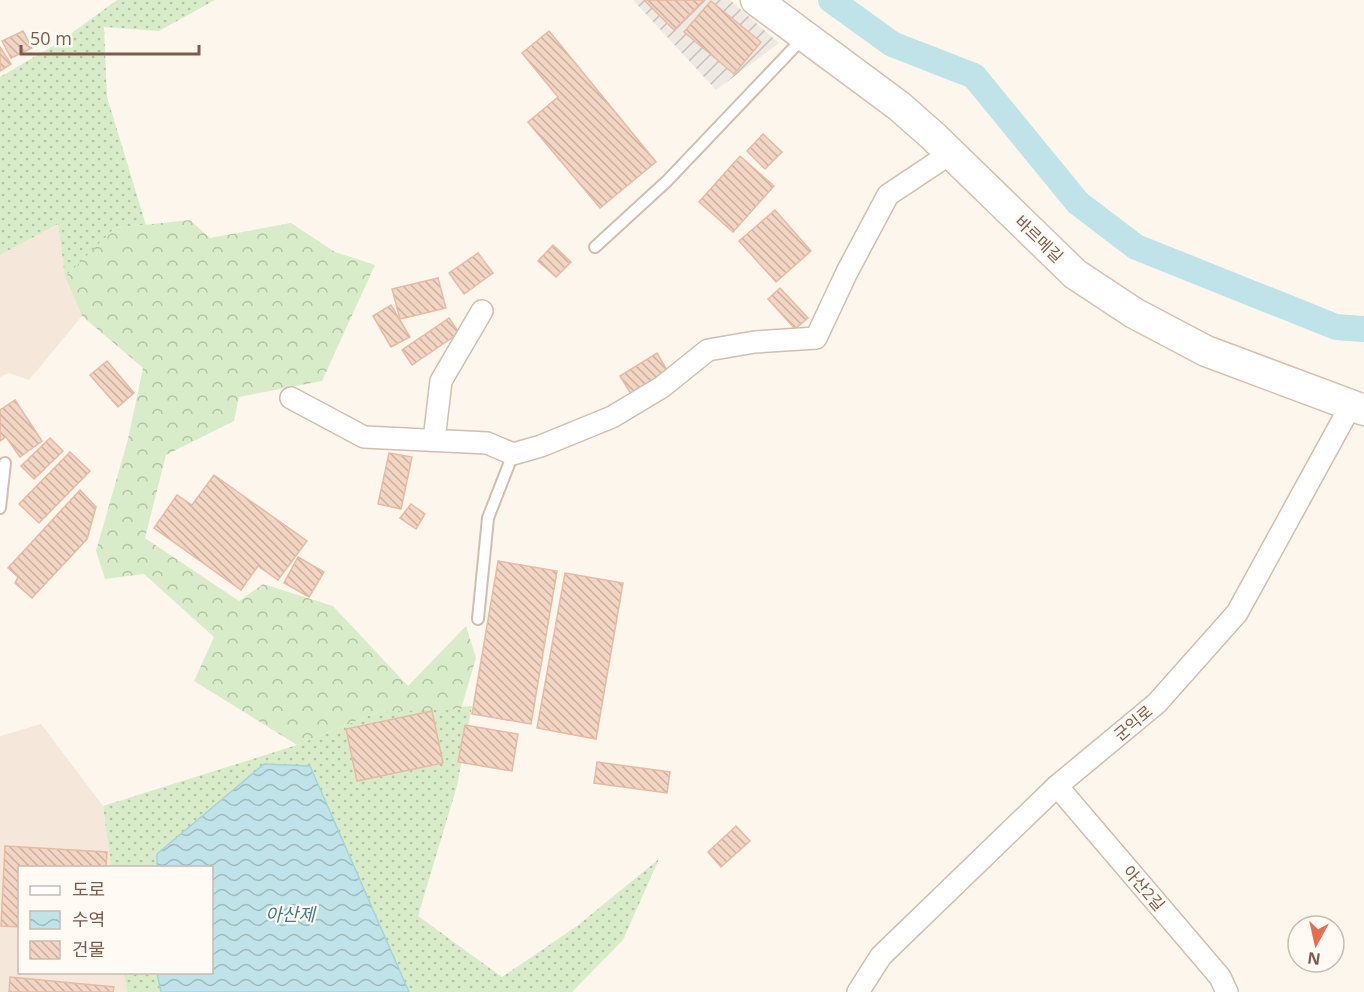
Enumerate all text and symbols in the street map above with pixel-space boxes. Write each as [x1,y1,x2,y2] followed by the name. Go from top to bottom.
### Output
[21,18,200,56] scale bar
[30,26,72,50] text: 50 m
[1010,211,1068,267] street label: 바르메길
[1109,700,1157,746] street label: 군익로
[1118,861,1170,915] street label: 아산2길
[18,866,213,974] legend
[72,877,105,901] text: 도로
[265,902,317,926] water label: 아산제
[72,907,105,931] text: 수역
[1286,914,1346,974] north arrow
[72,937,105,961] text: 건물
[1306,947,1322,971] text: N

